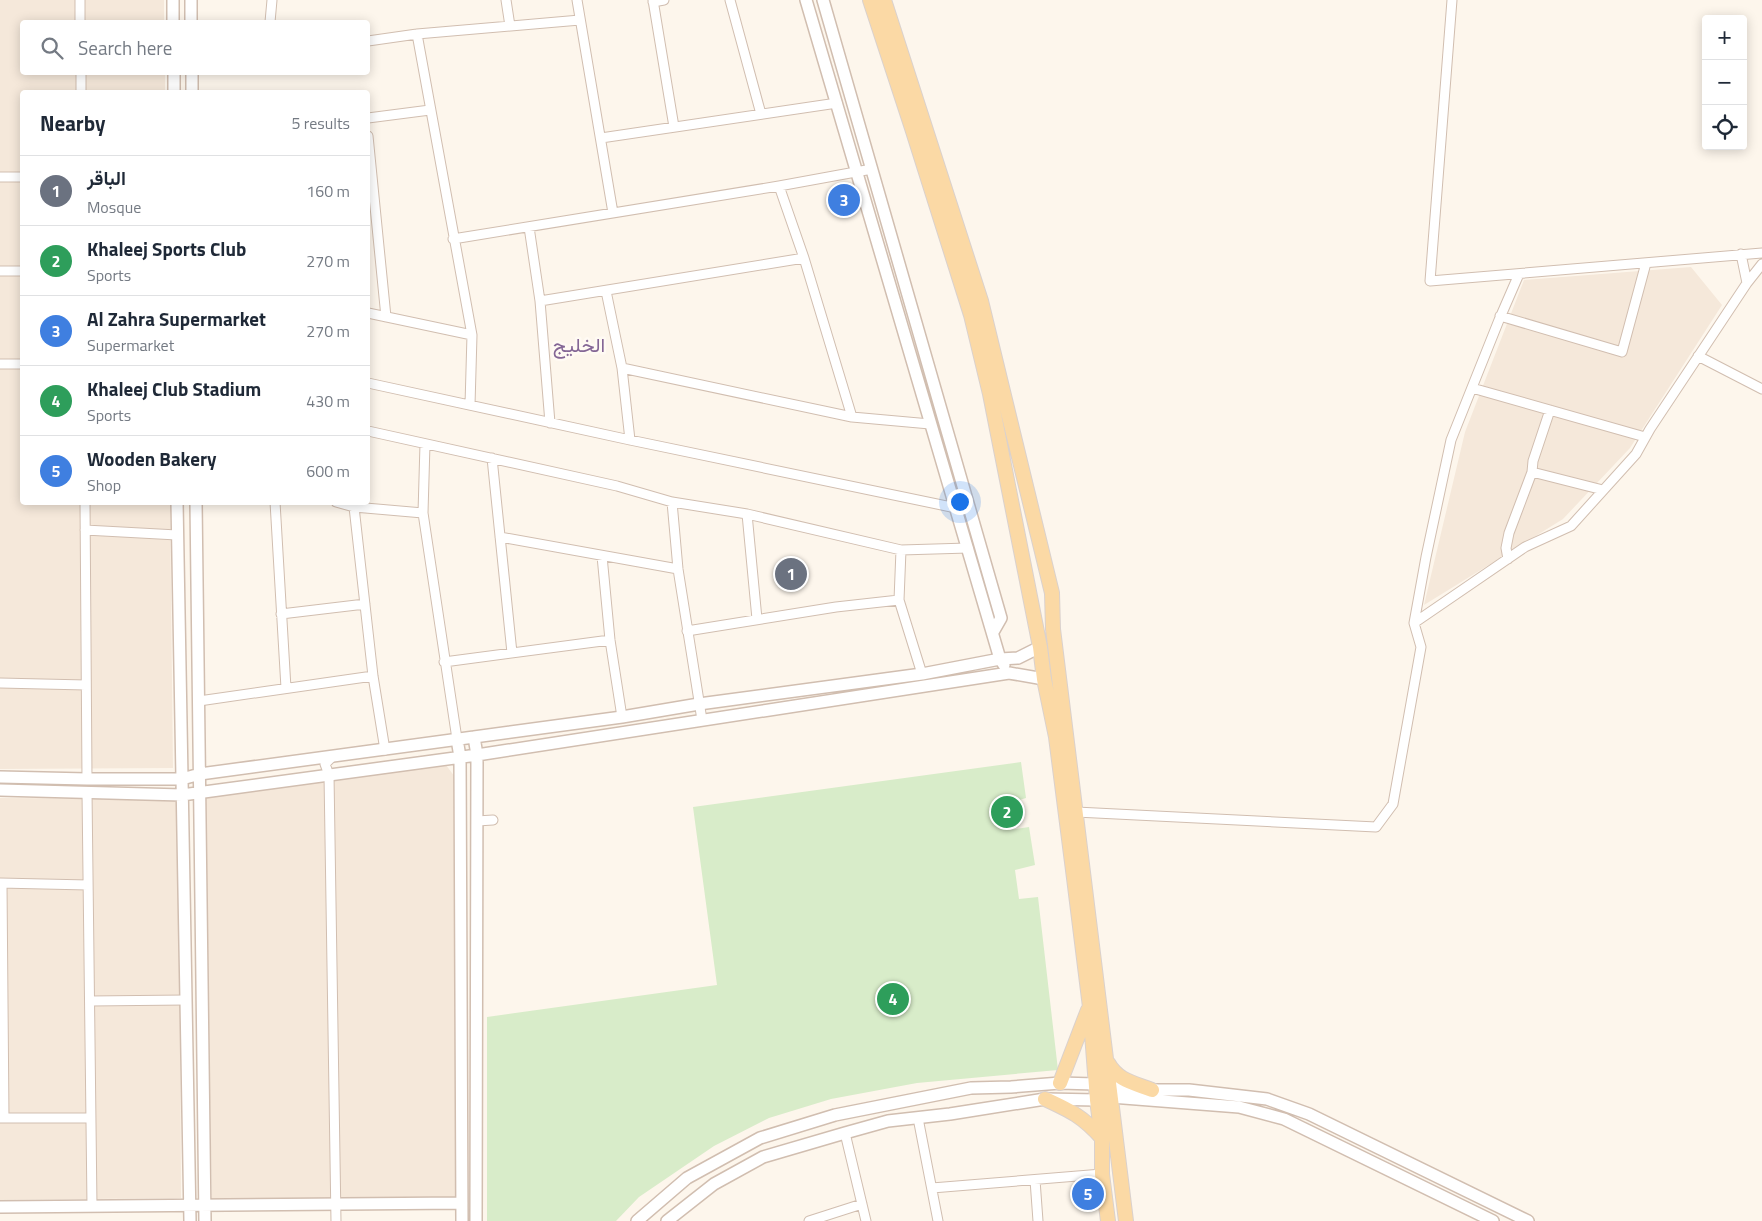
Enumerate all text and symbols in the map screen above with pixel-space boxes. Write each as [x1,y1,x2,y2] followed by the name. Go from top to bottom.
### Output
[1702,15,1747,150] map controls
[1702,15,1747,60] button: +
[20,20,370,75] search box
[78,33,172,62] text: Search here
[38,34,66,62] icon: search
[1702,60,1747,105] button: −
[1702,105,1747,150] button: locate
[40,107,105,139] text: Nearby
[291,111,350,135] text: 5 results
[87,163,126,192] text: الباقر
[52,179,60,203] text: 1
[306,179,350,203] text: 160 m
[828,181,860,219] pin: 3
[87,195,141,219] text: Mosque
[87,234,246,263] text: Khaleej Sports Club
[52,249,60,273] text: 2
[306,249,350,273] text: 270 m
[87,263,131,287] text: Sports
[87,304,266,333] text: Al Zahra Supermarket
[52,319,60,343] text: 3
[306,319,350,343] text: 270 m
[553,329,605,360] district label: الخليج
[87,333,174,357] text: Supermarket
[87,374,261,403] text: Khaleej Club Stadium
[52,389,60,413] text: 4
[306,389,350,413] text: 430 m
[87,403,131,427] text: Sports
[87,444,217,473] text: Wooden Bakery
[52,459,60,483] text: 5
[306,459,350,483] text: 600 m
[87,473,121,497] text: Shop
[947,489,973,515] your location
[775,555,807,593] pin: 1
[991,793,1023,831] pin: 2
[877,980,909,1018] pin: 4
[1072,1175,1104,1213] pin: 5

